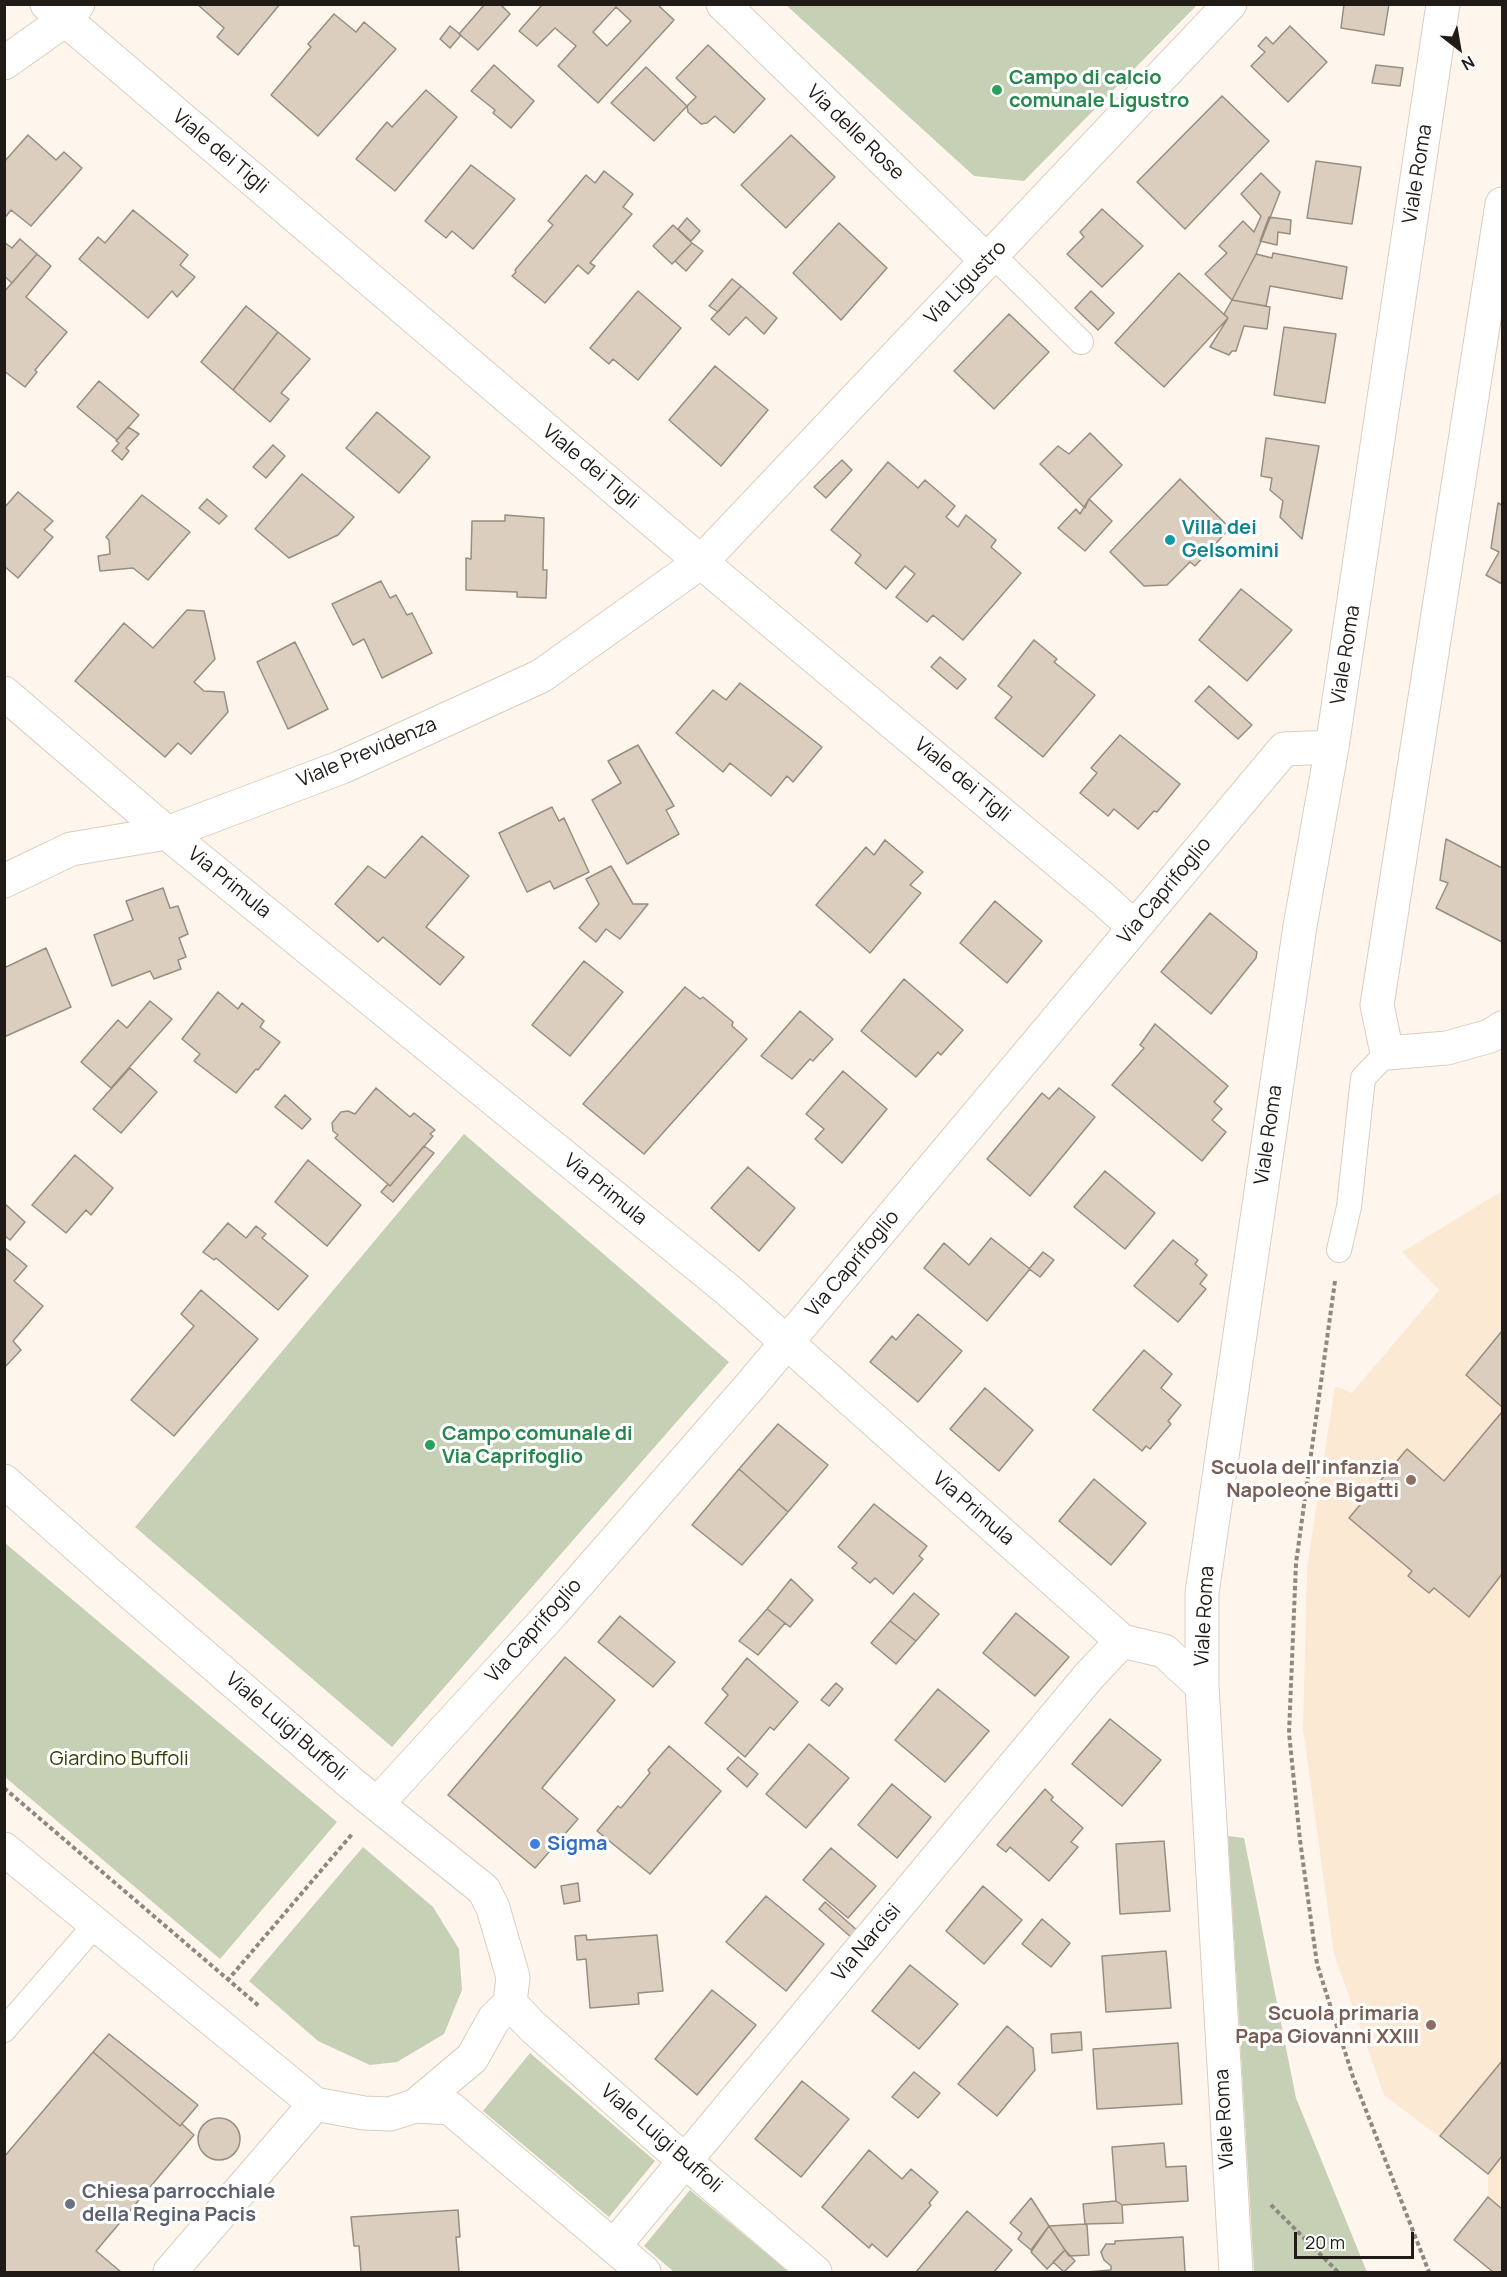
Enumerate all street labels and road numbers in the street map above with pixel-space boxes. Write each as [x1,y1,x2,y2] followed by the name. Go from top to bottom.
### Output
[801,80,909,186] street label: Via delle Rose
[167,105,273,199] street label: Viale dei Tigli
[1398,123,1438,225] street label: Viale Roma
[920,236,1012,330] street label: Via Ligustro
[537,420,643,514] street label: Viale dei Tigli
[1326,604,1366,706] street label: Viale Roma
[294,713,440,793] street label: Viale Previdenza
[909,733,1015,827] street label: Viale dei Tigli
[1113,833,1217,949] street label: Via Caprifoglio
[183,842,275,924] street label: Via Primula
[1250,1084,1288,1186] street label: Viale Roma
[559,1149,651,1231] street label: Via Primula
[801,1206,905,1322] street label: Via Caprifoglio
[927,1467,1019,1551] street label: Via Primula
[1190,1565,1220,1667] street label: Viale Roma
[481,1574,587,1688] street label: Via Caprifoglio
[220,1668,352,1786] street label: Viale Luigi Buffoli
[828,1899,906,1987] street label: Via Narcisi
[1210,2068,1240,2170] street label: Viale Roma
[595,2080,727,2198] street label: Viale Luigi Buffoli

